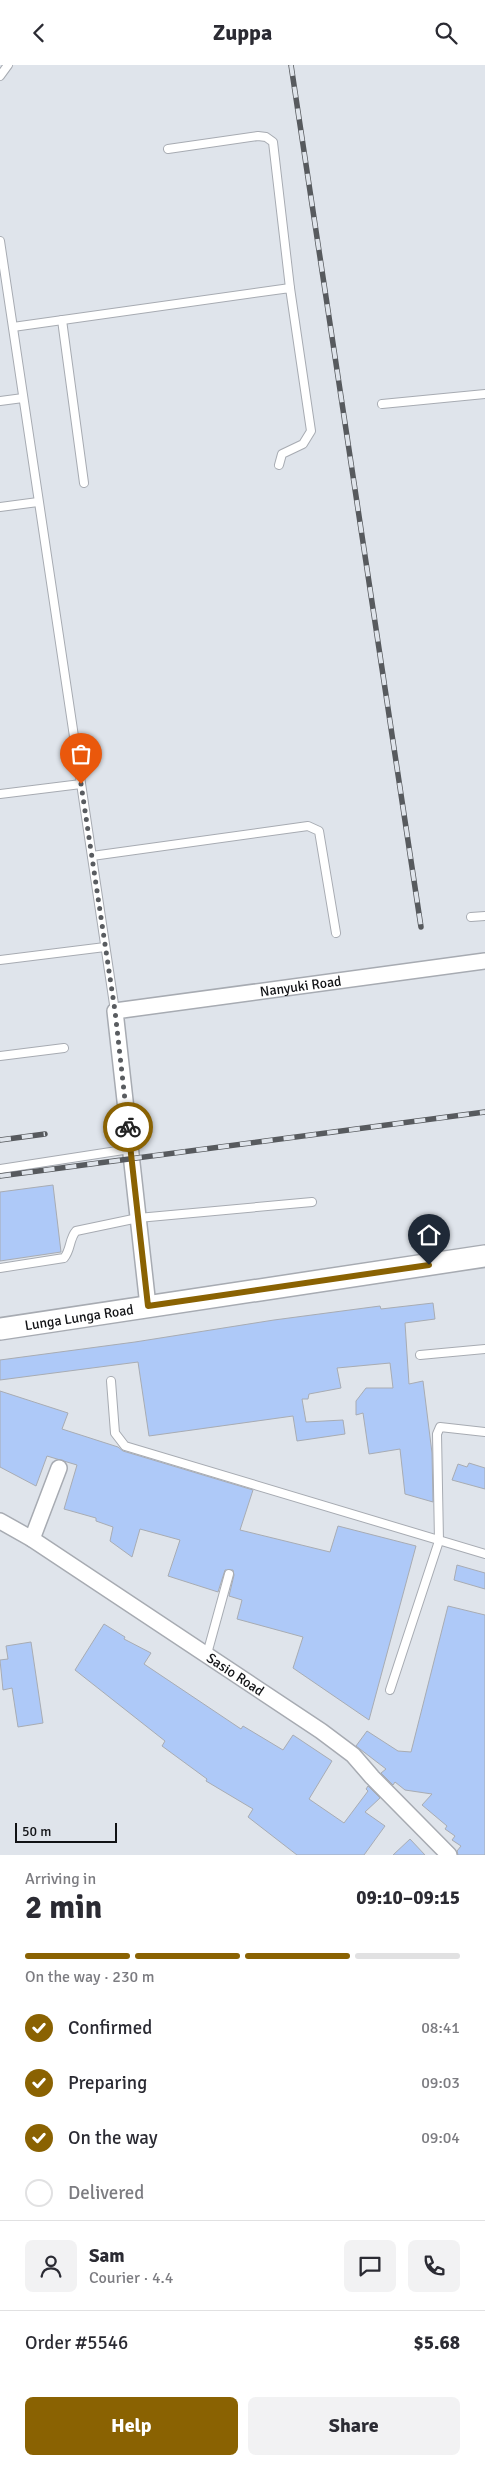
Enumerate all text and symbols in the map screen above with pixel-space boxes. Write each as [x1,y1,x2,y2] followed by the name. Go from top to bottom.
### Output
[25,19,53,47] icon: back
[213,19,272,46] text: Zuppa
[432,19,460,47] icon: search
[60,733,102,784] pin
[67,740,95,768] icon: bag
[259,973,342,1000] street label: Nanyuki Road
[103,1102,153,1152] courier
[114,1113,142,1141] icon: bike
[408,1214,450,1265] pin
[415,1221,443,1249] icon: home
[24,1301,135,1334] street label: Lunga Lunga Road
[203,1649,267,1700] street label: Sasio Road
[15,1820,118,1843] scale bar
[22,1823,51,1840] text: 50 m
[25,1869,96,1889] text: Arriving in
[356,1886,460,1910] text: 09:10–09:15
[25,1888,102,1927] text: 2 min
[25,1967,155,1987] text: On the way · 230 m
[25,2014,53,2042] icon: check
[68,2016,152,2040] text: Confirmed
[421,2018,460,2038] text: 08:41
[25,2069,53,2097] icon: check
[68,2071,147,2095] text: Preparing
[421,2073,460,2093] text: 09:03
[25,2124,53,2152] icon: check
[68,2126,158,2150] text: On the way
[421,2128,460,2148] text: 09:04
[68,2181,144,2205] text: Delivered
[25,2240,77,2292] button: person
[344,2240,396,2292] button: chat
[408,2240,460,2292] button: phone
[89,2244,125,2268] text: Sam
[89,2268,173,2288] text: Courier · 4.4
[25,2331,128,2355] text: Order #5546
[414,2331,460,2355] text: $5.68
[25,2397,238,2455] button: Help
[248,2397,460,2455] button: Share

